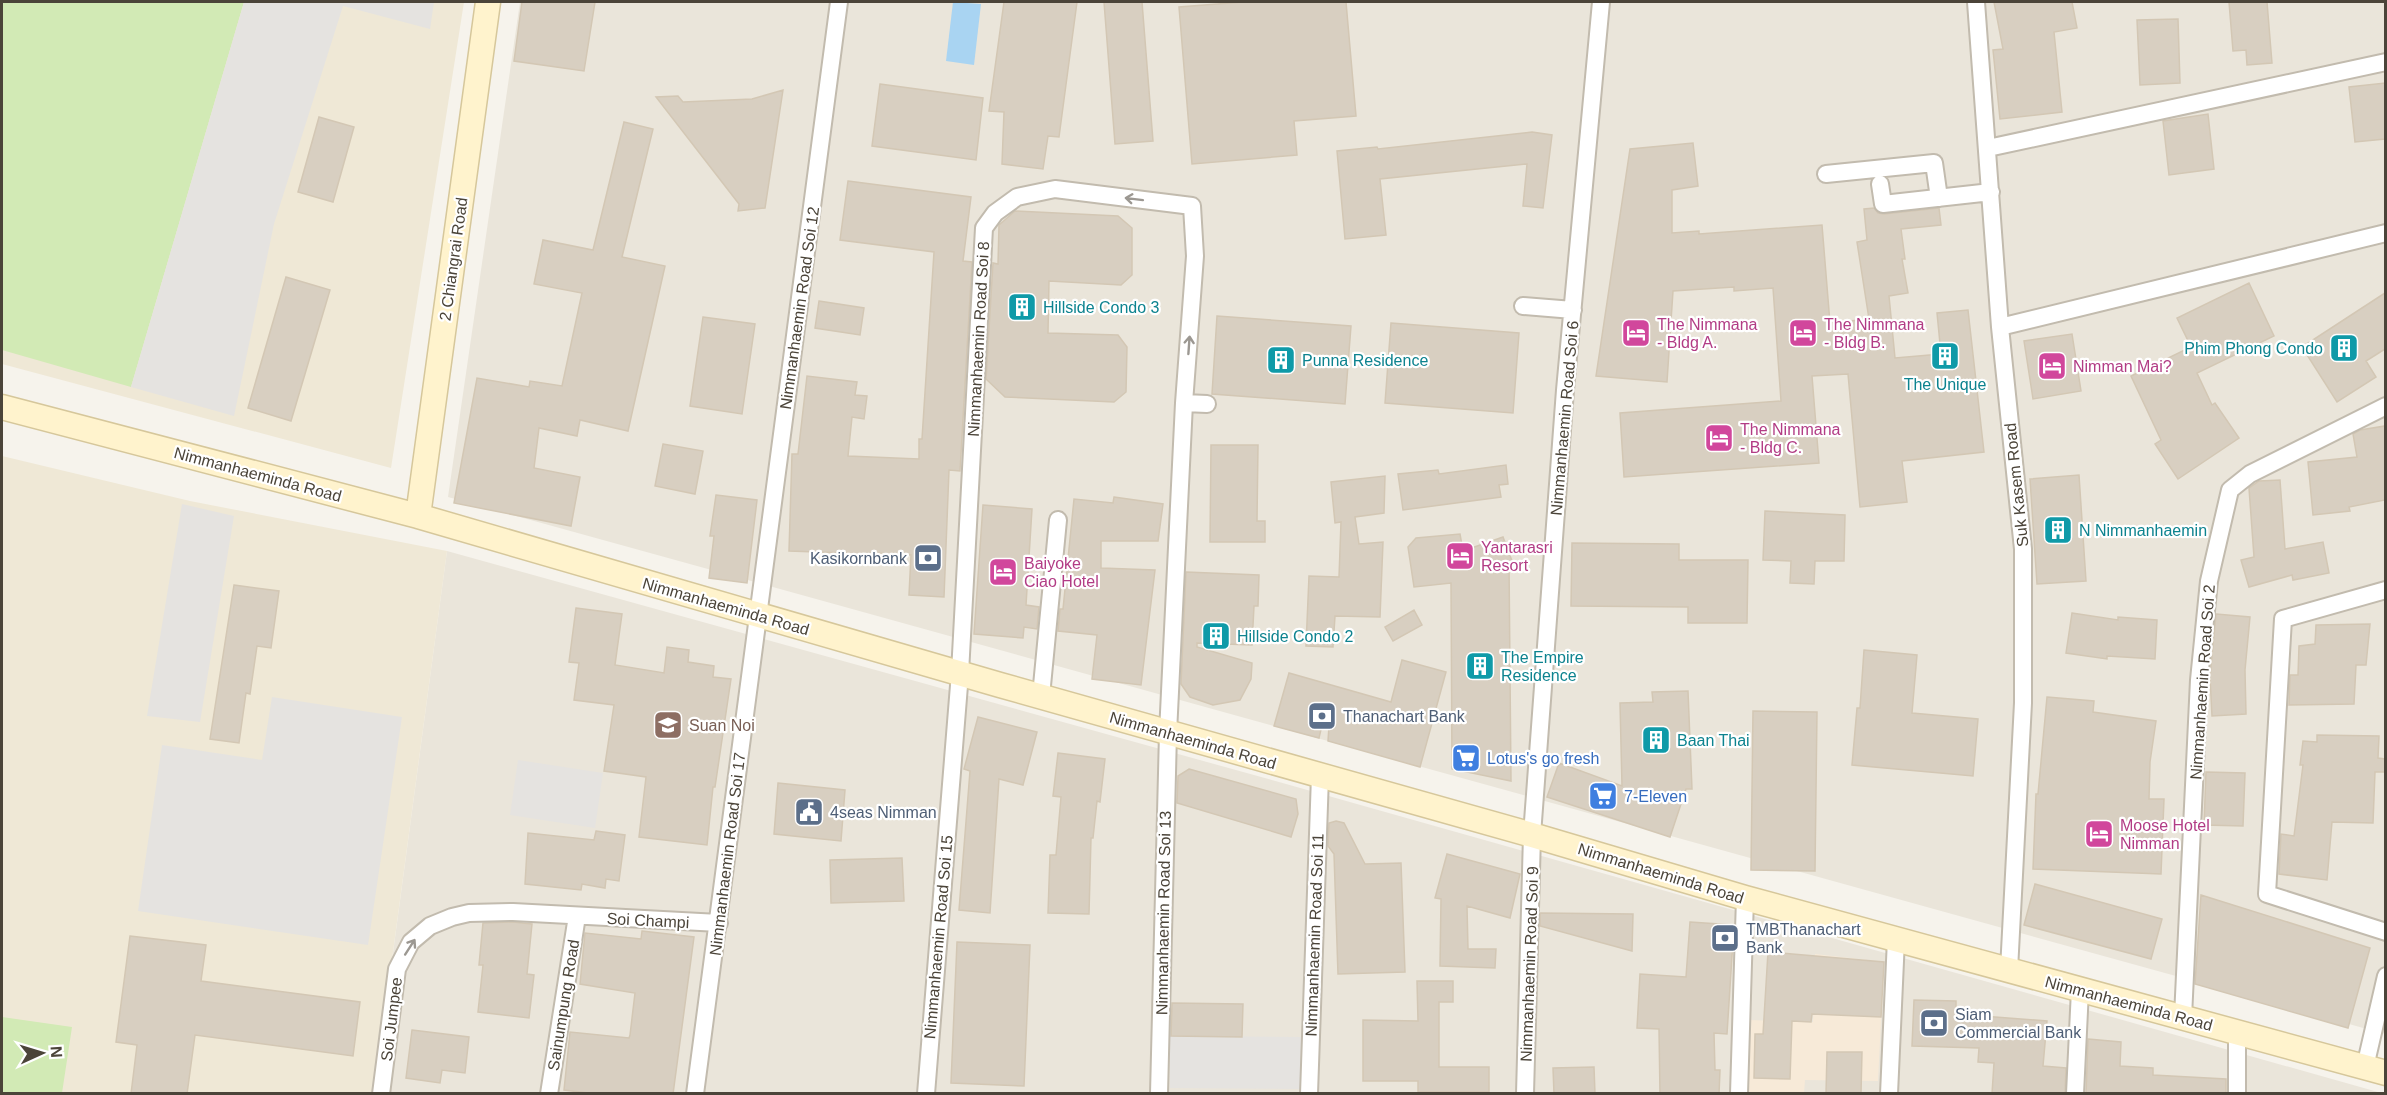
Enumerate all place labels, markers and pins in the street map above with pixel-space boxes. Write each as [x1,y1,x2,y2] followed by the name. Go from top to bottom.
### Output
[1006,291,1038,323] building icon: Hillside Condo 3
[1043,299,1160,316] place label: Hillside Condo 3
[1657,316,1758,351] place label: The Nimmana - Bldg A.
[1824,316,1925,351] place label: The Nimmana - Bldg B.
[1620,317,1652,349] hotel icon: The Nimmana - Bldg A.
[1787,317,1819,349] hotel icon: The Nimmana - Bldg B.
[2328,332,2360,364] building icon: Phim Phong Condo
[1929,340,1961,372] building icon: The Unique
[2184,340,2323,357] place label: Phim Phong Condo
[1265,344,1297,376] building icon: Punna Residence
[2036,350,2068,382] hotel icon: Nimman Mai?
[1302,352,1428,369] place label: Punna Residence
[2073,358,2172,375] place label: Nimman Mai?
[1904,376,1986,393] place label: The Unique
[1740,421,1841,456] place label: The Nimmana - Bldg C.
[1703,422,1735,454] hotel icon: The Nimmana - Bldg C.
[2042,514,2074,546] building icon: N Nimmanhaemin
[2079,522,2207,539] place label: N Nimmanhaemin
[1481,539,1553,574] place label: Yantarasri Resort
[1444,540,1476,572] hotel icon: Yantarasri Resort
[912,542,944,574] bank icon: Kasikornbank
[810,550,908,567] place label: Kasikornbank
[1024,555,1099,590] place label: Baiyoke Ciao Hotel
[987,556,1019,588] hotel icon: Baiyoke Ciao Hotel
[1200,620,1232,652] building icon: Hillside Condo 2
[1237,628,1354,645] place label: Hillside Condo 2
[1501,649,1584,684] place label: The Empire Residence
[1464,650,1496,682] building icon: The Empire Residence
[1306,700,1338,732] bank icon: Thanachart Bank
[1343,708,1466,725] place label: Thanachart Bank
[652,709,684,741] school or university icon: Suan Noi
[689,717,755,734] place label: Suan Noi
[1640,724,1672,756] building icon: Baan Thai
[1677,732,1750,749] place label: Baan Thai
[1450,742,1482,774] supermarket icon: Lotus's go fresh
[1487,750,1599,767] place label: Lotus's go fresh
[1587,780,1619,812] supermarket icon: 7-Eleven
[1624,788,1687,805] place label: 7-Eleven
[793,796,825,828] public building icon: 4seas Nimman
[830,804,937,821] place label: 4seas Nimman
[2120,817,2210,852] place label: Moose Hotel Nimman
[2083,818,2115,850] hotel icon: Moose Hotel Nimman
[1746,921,1861,956] place label: TMBThanachart Bank
[1709,922,1741,954] bank icon: TMBThanachart Bank
[1955,1006,2082,1041] place label: Siam Commercial Bank
[1918,1007,1950,1039] bank icon: Siam Commercial Bank

